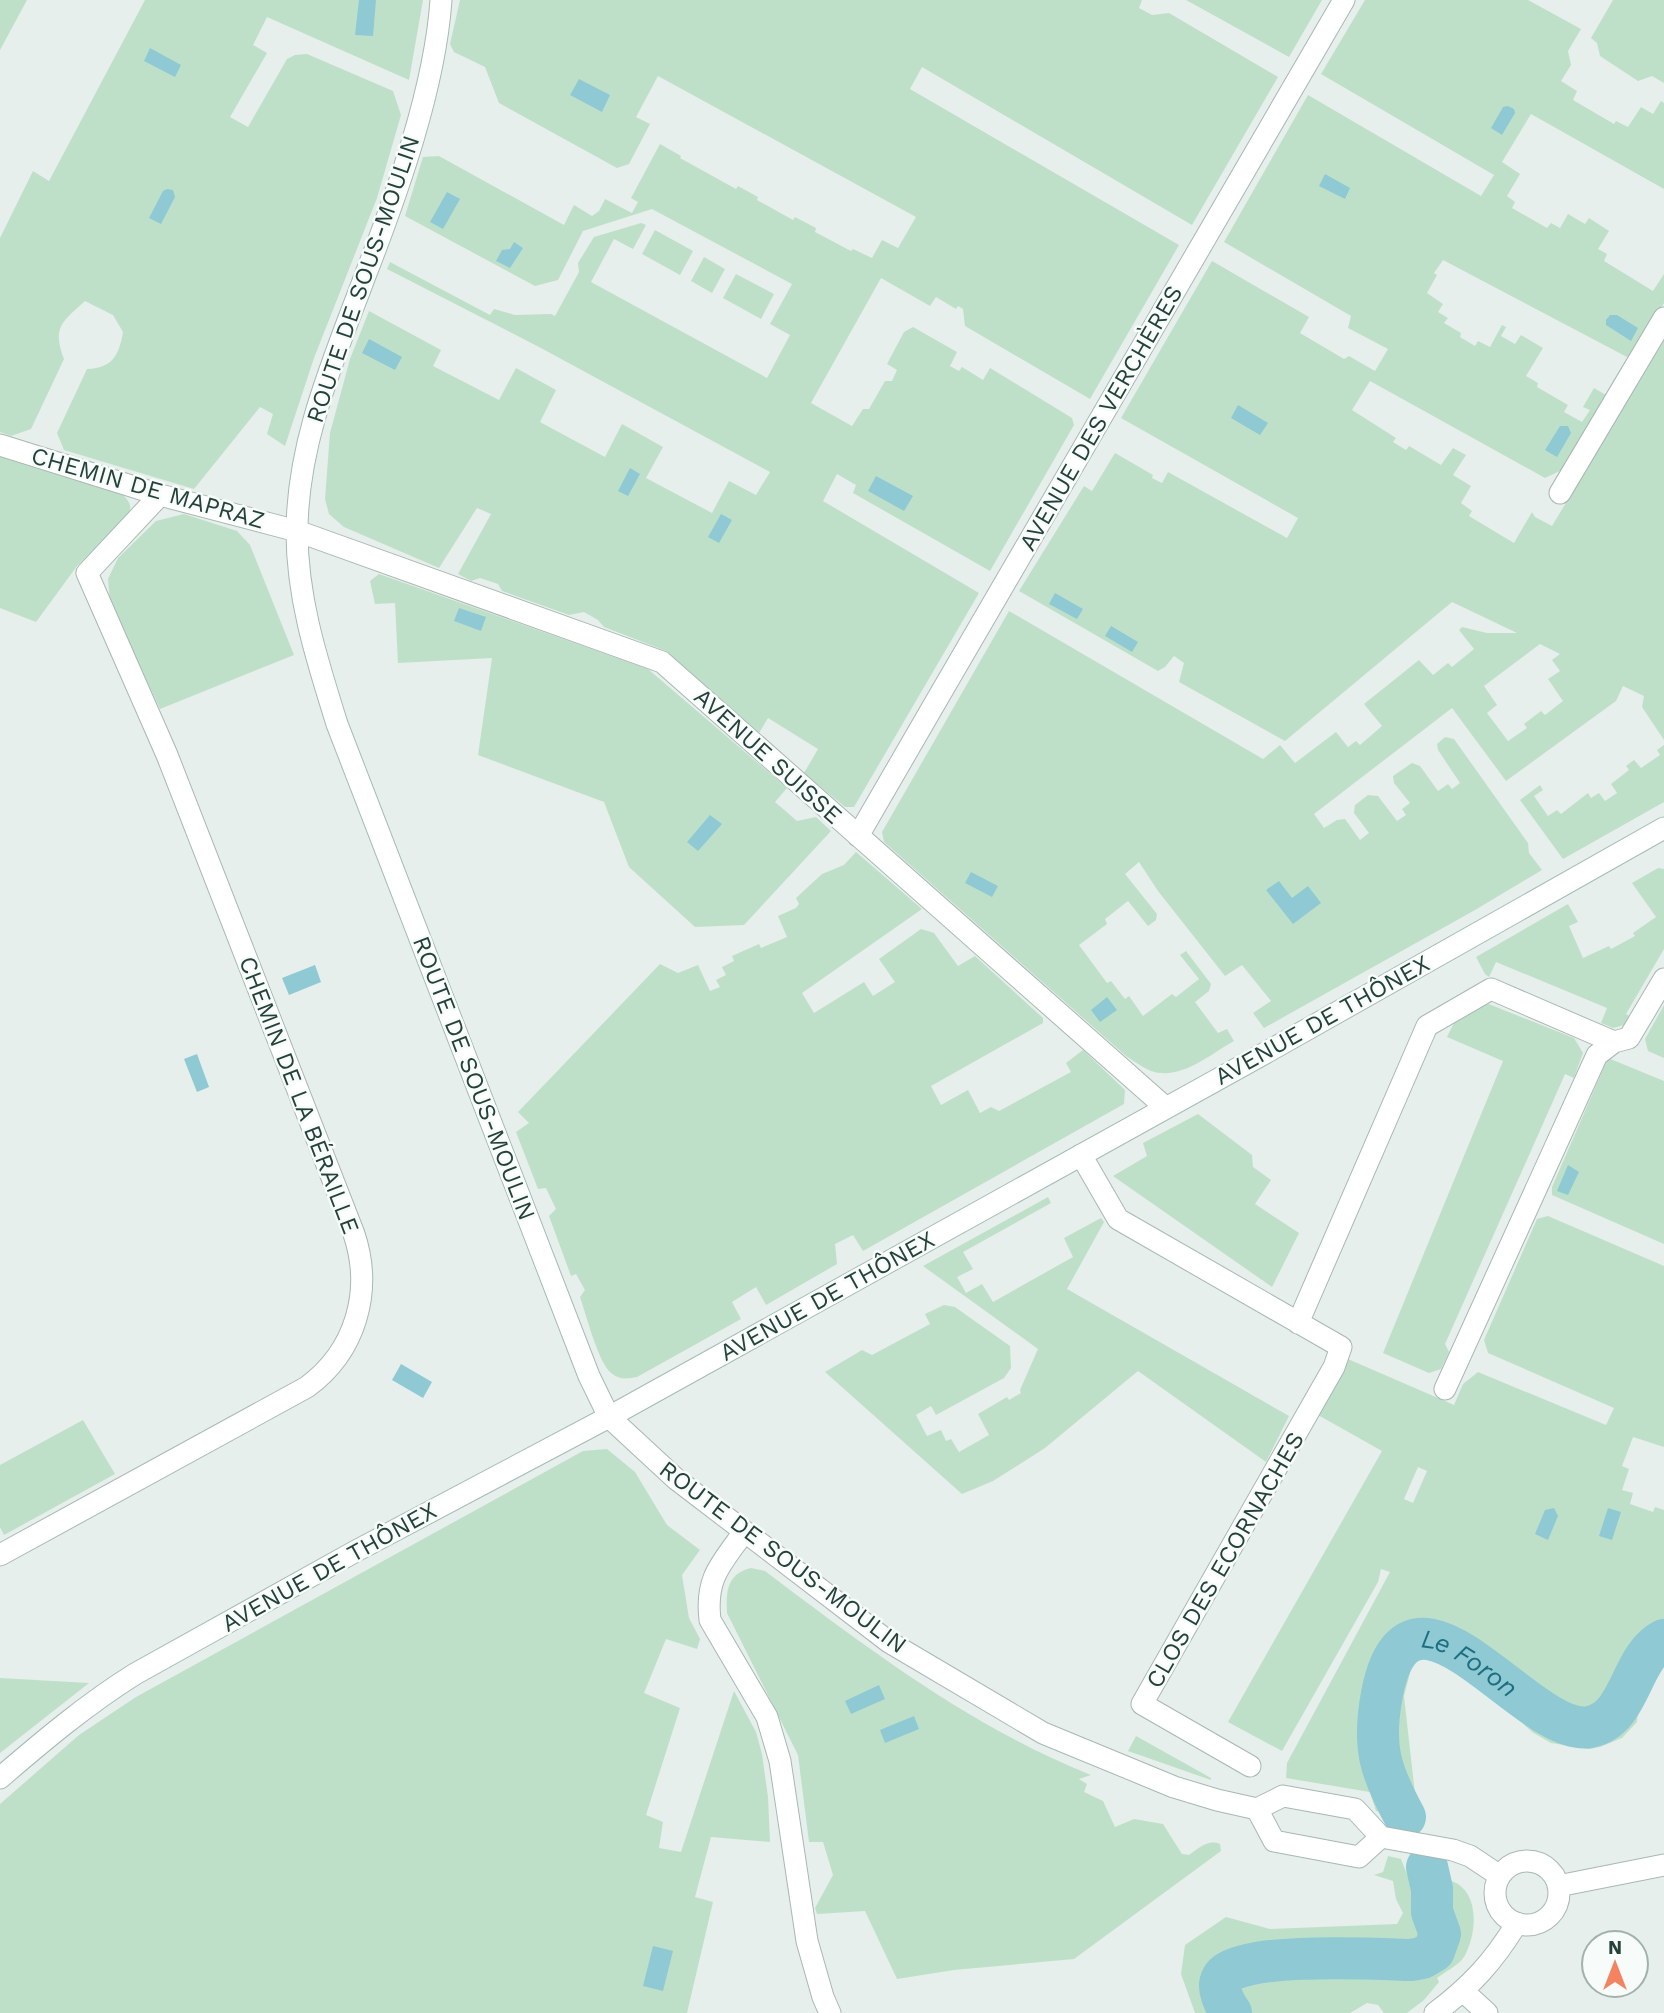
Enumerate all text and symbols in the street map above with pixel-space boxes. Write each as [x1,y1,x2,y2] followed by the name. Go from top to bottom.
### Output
[301,132,425,426] street label: ROUTE DE SOUS-MOULIN
[1014,280,1188,556] street label: AVENUE DES VERCHÈRES
[28,441,268,535] street label: CHEMIN DE MAPRAZ
[688,682,848,830] street label: AVENUE SUISSE
[407,932,541,1224] street label: ROUTE DE SOUS-MOULIN
[1210,949,1434,1091] street label: AVENUE DE THÔNEX
[233,952,365,1238] street label: CHEMIN DE LA BÉRAILLE
[715,1225,939,1367] street label: AVENUE DE THÔNEX
[1140,1427,1310,1693] street label: CLOS DES ECORNACHES
[654,1455,912,1659] street label: ROUTE DE SOUS-MOULIN
[217,1496,441,1638] street label: AVENUE DE THÔNEX
[1419,1623,1524,1703] water label: Le Foron
[1580,1929,1650,1999] north arrow
[1608,1936,1622,1959] text: N

